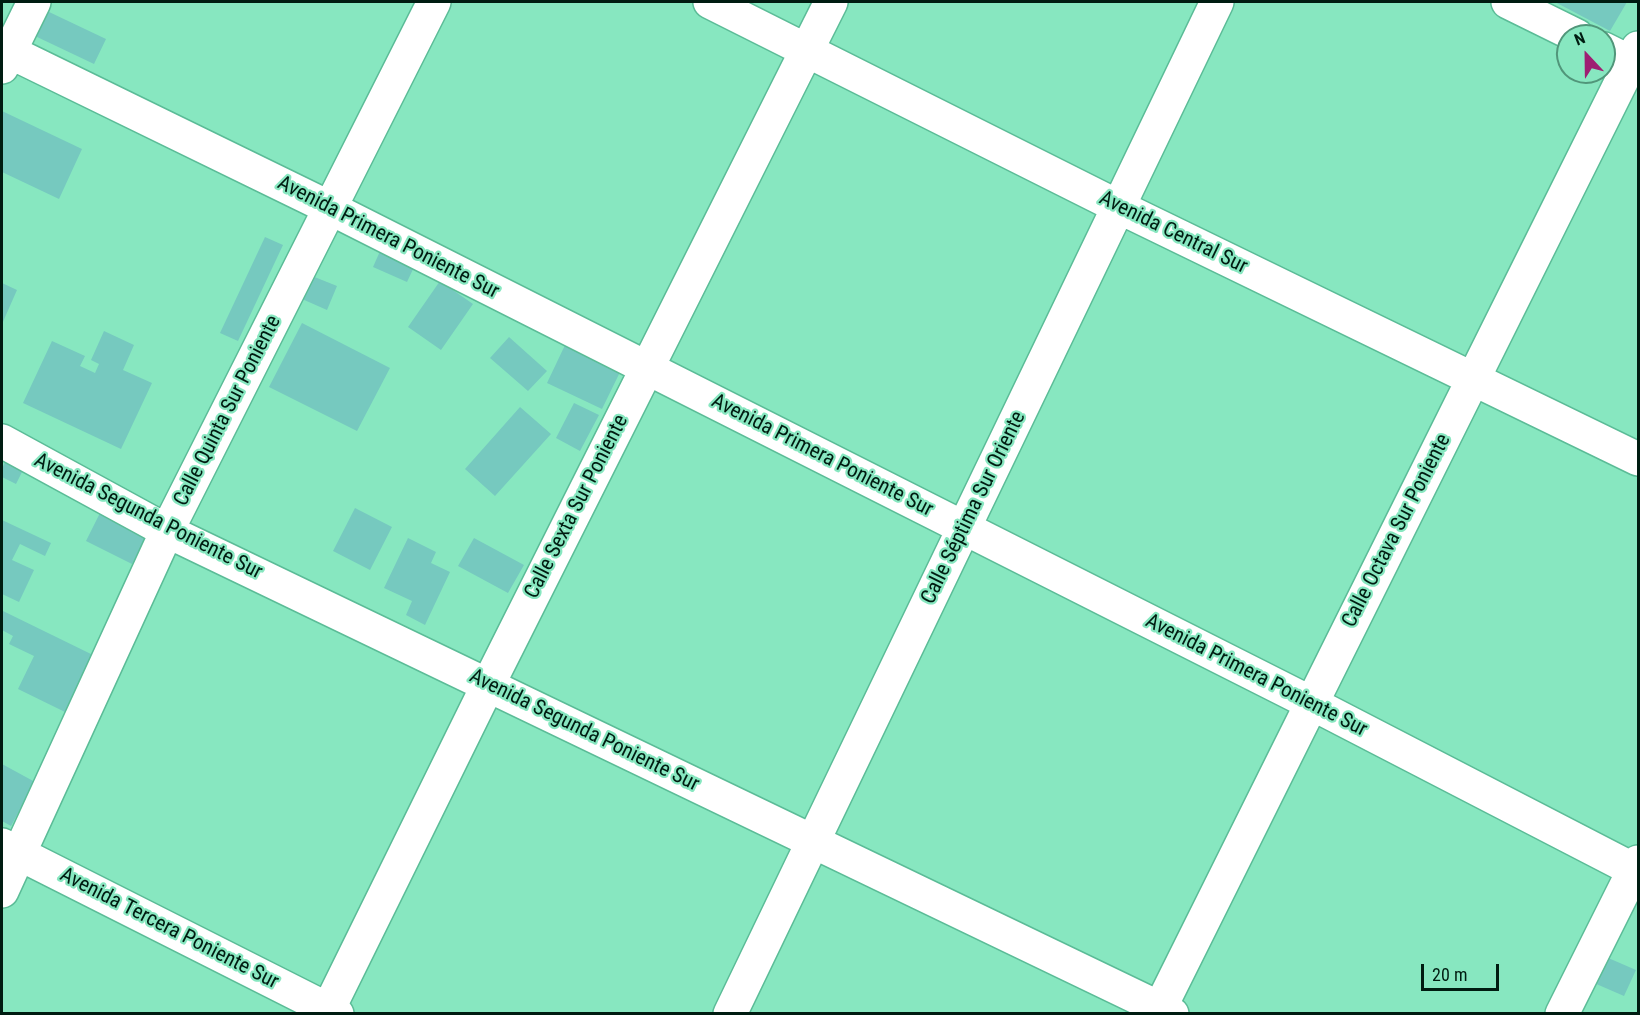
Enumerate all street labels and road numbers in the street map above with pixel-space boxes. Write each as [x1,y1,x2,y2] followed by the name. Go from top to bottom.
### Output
[273,171,503,305] street label: Avenida Primera Poniente Sur
[1095,186,1251,280] street label: Avenida Central Sur
[169,312,287,510] street label: Calle Quinta Sur Poniente
[707,389,937,523] street label: Avenida Primera Poniente Sur
[916,408,1032,608] street label: Calle Séptima Sur Oriente
[520,411,634,603] street label: Calle Sexta Sur Poniente
[1337,430,1457,632] street label: Calle Octava Sur Poniente
[30,448,266,586] street label: Avenida Segunda Poniente Sur
[1141,609,1371,743] street label: Avenida Primera Poniente Sur
[465,664,703,798] street label: Avenida Segunda Poniente Sur
[55,863,283,995] street label: Avenida Tercera Poniente Sur

